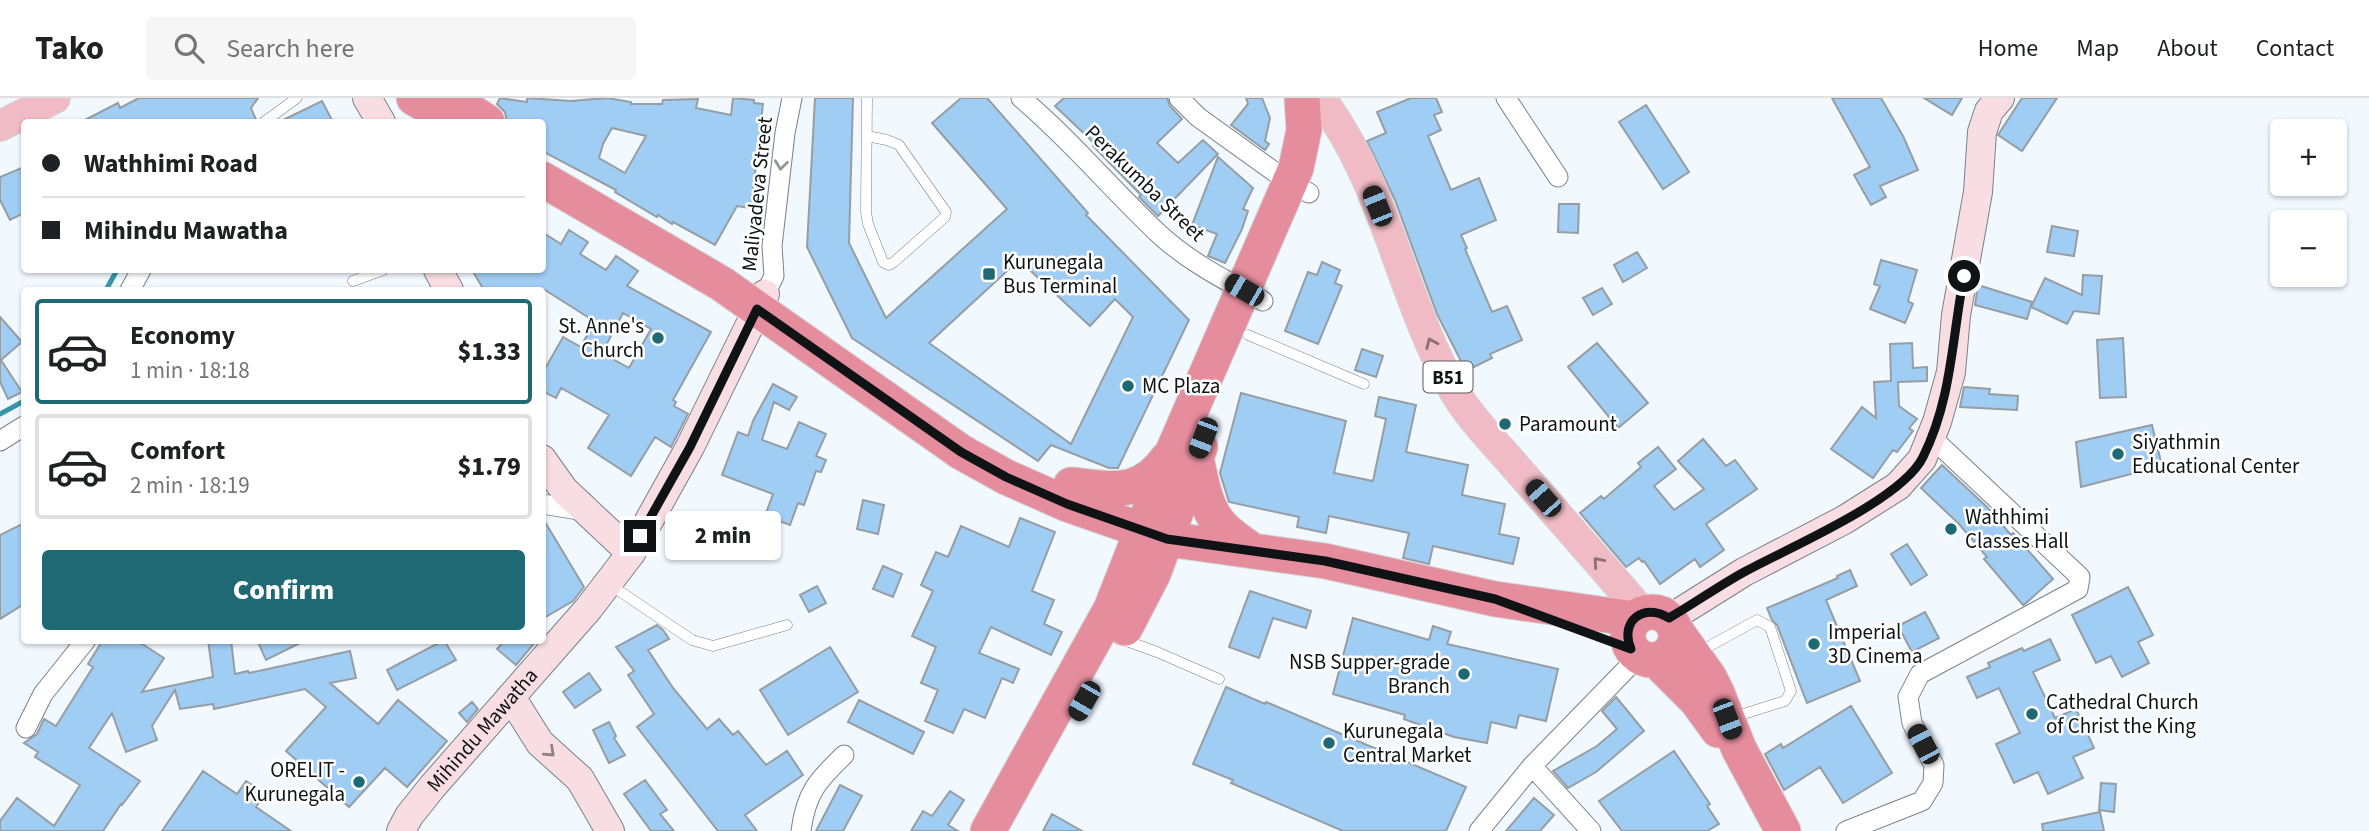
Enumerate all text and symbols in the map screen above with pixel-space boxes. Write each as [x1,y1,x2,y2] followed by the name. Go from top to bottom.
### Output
[146,17,636,80] search box
[35,25,104,72] text: Tako
[170,29,208,67] icon: search
[226,30,354,67] text: Search here
[1978,31,2038,66] text: Home
[2076,31,2119,66] text: Map
[2157,31,2218,66] text: About
[2256,31,2334,66] text: Contact
[734,115,780,273] street label: Maliyadeva Street
[1078,118,1212,248] street label: Perakumba Street
[2270,119,2347,287] map controls
[2270,119,2347,196] button: +
[84,145,258,182] text: Wathhimi Road
[774,159,789,171] one-way arrow
[1360,183,1395,229] car
[2270,210,2347,287] button: −
[84,212,288,249] text: Mihindu Mawatha
[1003,247,1117,301] place label: Kurunegala Bus Terminal
[1948,260,1980,292] route start
[981,266,997,282] marker: Kurunegala Bus Terminal
[1221,270,1268,310] car
[558,311,644,365] place label: St. Anne's Church
[130,317,235,354] text: Economy
[46,320,109,383] icon: car
[650,330,666,346] marker: St. Anne's Church
[457,333,521,370] text: $1.33
[1425,338,1439,350] one-way arrow
[130,354,250,387] text: 1 min · 18:18
[1424,362,1472,392] road number: B51
[1142,371,1220,401] place label: MC Plaza
[1120,378,1136,394] marker: MC Plaza
[1519,409,1617,439] place label: Paramount
[1186,415,1221,461] car
[1497,416,1513,432] marker: Paramount
[2132,427,2300,481] place label: Siyathmin Educational Center
[130,432,225,469] text: Comfort
[46,435,109,498] icon: car
[2110,446,2126,462] marker: Siyathmin Educational Center
[457,448,521,485] text: $1.79
[130,469,250,502] text: 2 min · 18:19
[1522,475,1565,521] car
[1965,502,2069,556] place label: Wathhimi Classes Hall
[664,512,780,560] callout: 2 min
[695,519,751,552] text: 2 min
[624,520,656,552] route end
[1943,521,1959,537] marker: Wathhimi Classes Hall
[42,550,525,630] button: Confirm
[1594,557,1606,570] one-way arrow
[1828,617,1923,671] place label: Imperial 3D Cinema
[1806,636,1822,652] marker: Imperial 3D Cinema
[1289,647,1450,701] place label: NSB Supper-grade Branch
[419,661,545,798] street label: Mihindu Mawatha
[1456,666,1472,682] marker: NSB Supper-grade Branch
[1065,678,1104,724] car
[2046,687,2199,741] place label: Cathedral Church of Christ the King
[1710,696,1745,742] car
[2024,706,2040,722] marker: Cathedral Church of Christ the King
[1343,716,1471,770] place label: Kurunegala Central Market
[1904,721,1943,767] car
[1321,735,1337,751] marker: Kurunegala Central Market
[542,744,555,756] one-way arrow
[245,755,345,809] place label: ORELIT - Kurunegala
[351,774,367,790] marker: ORELIT - Kurunegala

